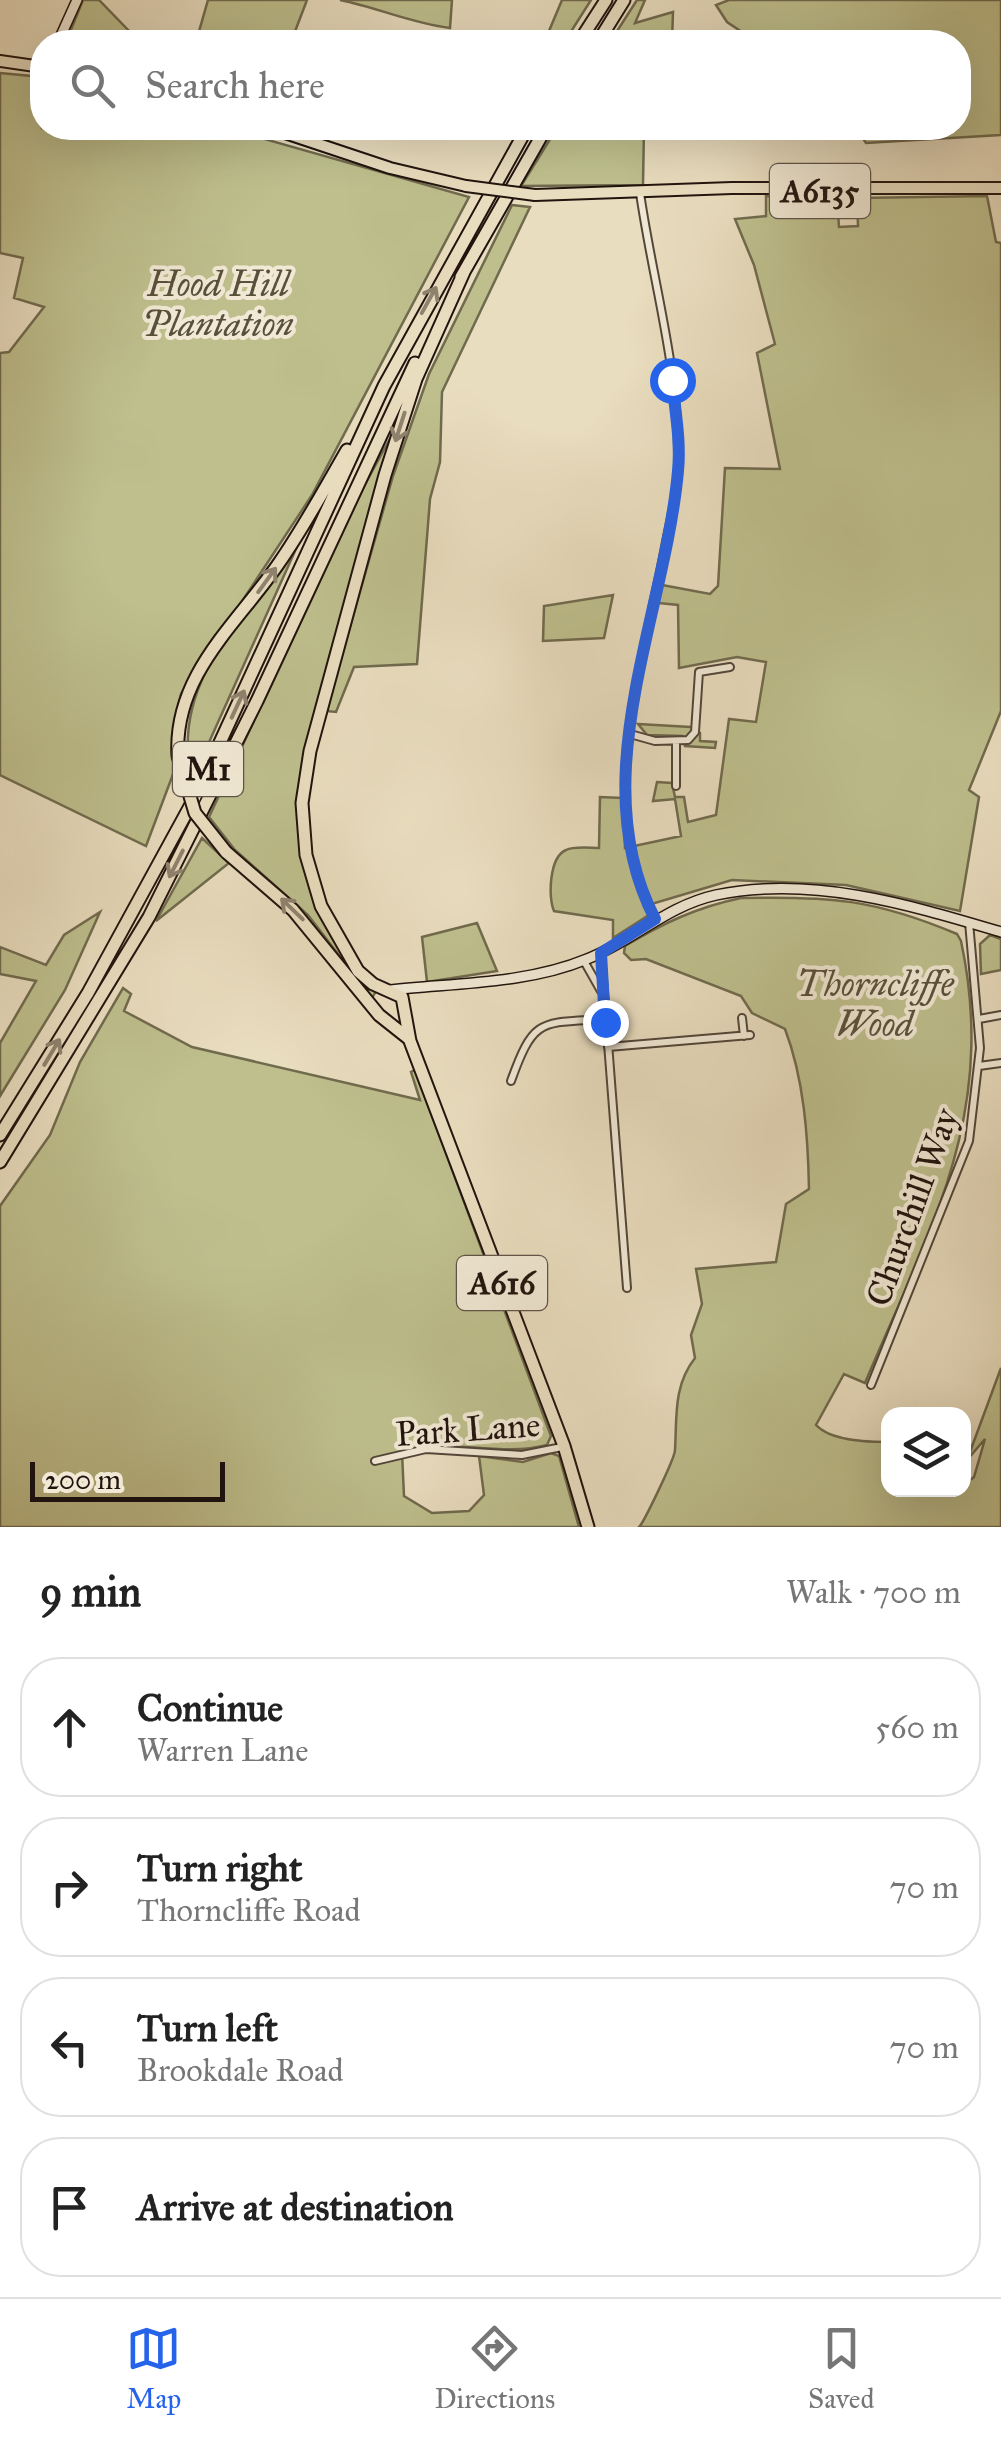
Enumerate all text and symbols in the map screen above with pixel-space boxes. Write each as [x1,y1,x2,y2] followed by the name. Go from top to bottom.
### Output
[30,30,971,140] search box
[65,58,120,113] icon: search
[145,62,325,108] text: Search here
[770,164,870,218] road number: A6135
[142,263,294,346] park label: Hood Hill Plantation
[420,285,440,315] one-way arrow
[650,358,696,404] route start
[390,411,408,442] one-way arrow
[256,567,277,594] one-way arrow
[230,690,249,720] one-way arrow
[173,742,243,796] road number: M1
[166,848,186,878] one-way arrow
[280,897,304,921] one-way arrow
[796,963,955,1046] park label: Thorncliffe Wood
[583,1000,629,1046] route end
[42,1038,62,1067] one-way arrow
[857,1102,968,1312] street label: Churchill Way
[457,1256,547,1310] road number: A616
[394,1403,542,1456] street label: Park Lane
[881,1407,971,1497] map controls
[881,1407,971,1497] button: layers
[30,1457,225,1502] scale bar
[45,1462,121,1497] text: 200 m
[40,1566,141,1618] text: 9 min
[786,1573,961,1612] text: Walk · 700 m
[137,1685,283,1731] text: Continue
[42,1700,97,1755] icon: ahead
[875,1708,959,1747] text: 560 m
[137,1731,308,1770] text: Warren Lane
[137,1845,303,1891] text: Turn right
[42,1860,97,1915] icon: right
[890,1868,959,1907] text: 70 m
[137,1891,361,1930] text: Thorncliffe Road
[137,2005,278,2051] text: Turn left
[42,2020,97,2075] icon: left
[890,2028,959,2067] text: 70 m
[137,2051,344,2090] text: Brookdale Road
[42,2180,97,2235] icon: arrive
[137,2184,454,2230] text: Arrive at destination
[126,2321,181,2416] tab: Map
[434,2321,555,2416] tab: Directions
[808,2321,875,2416] tab: Saved

